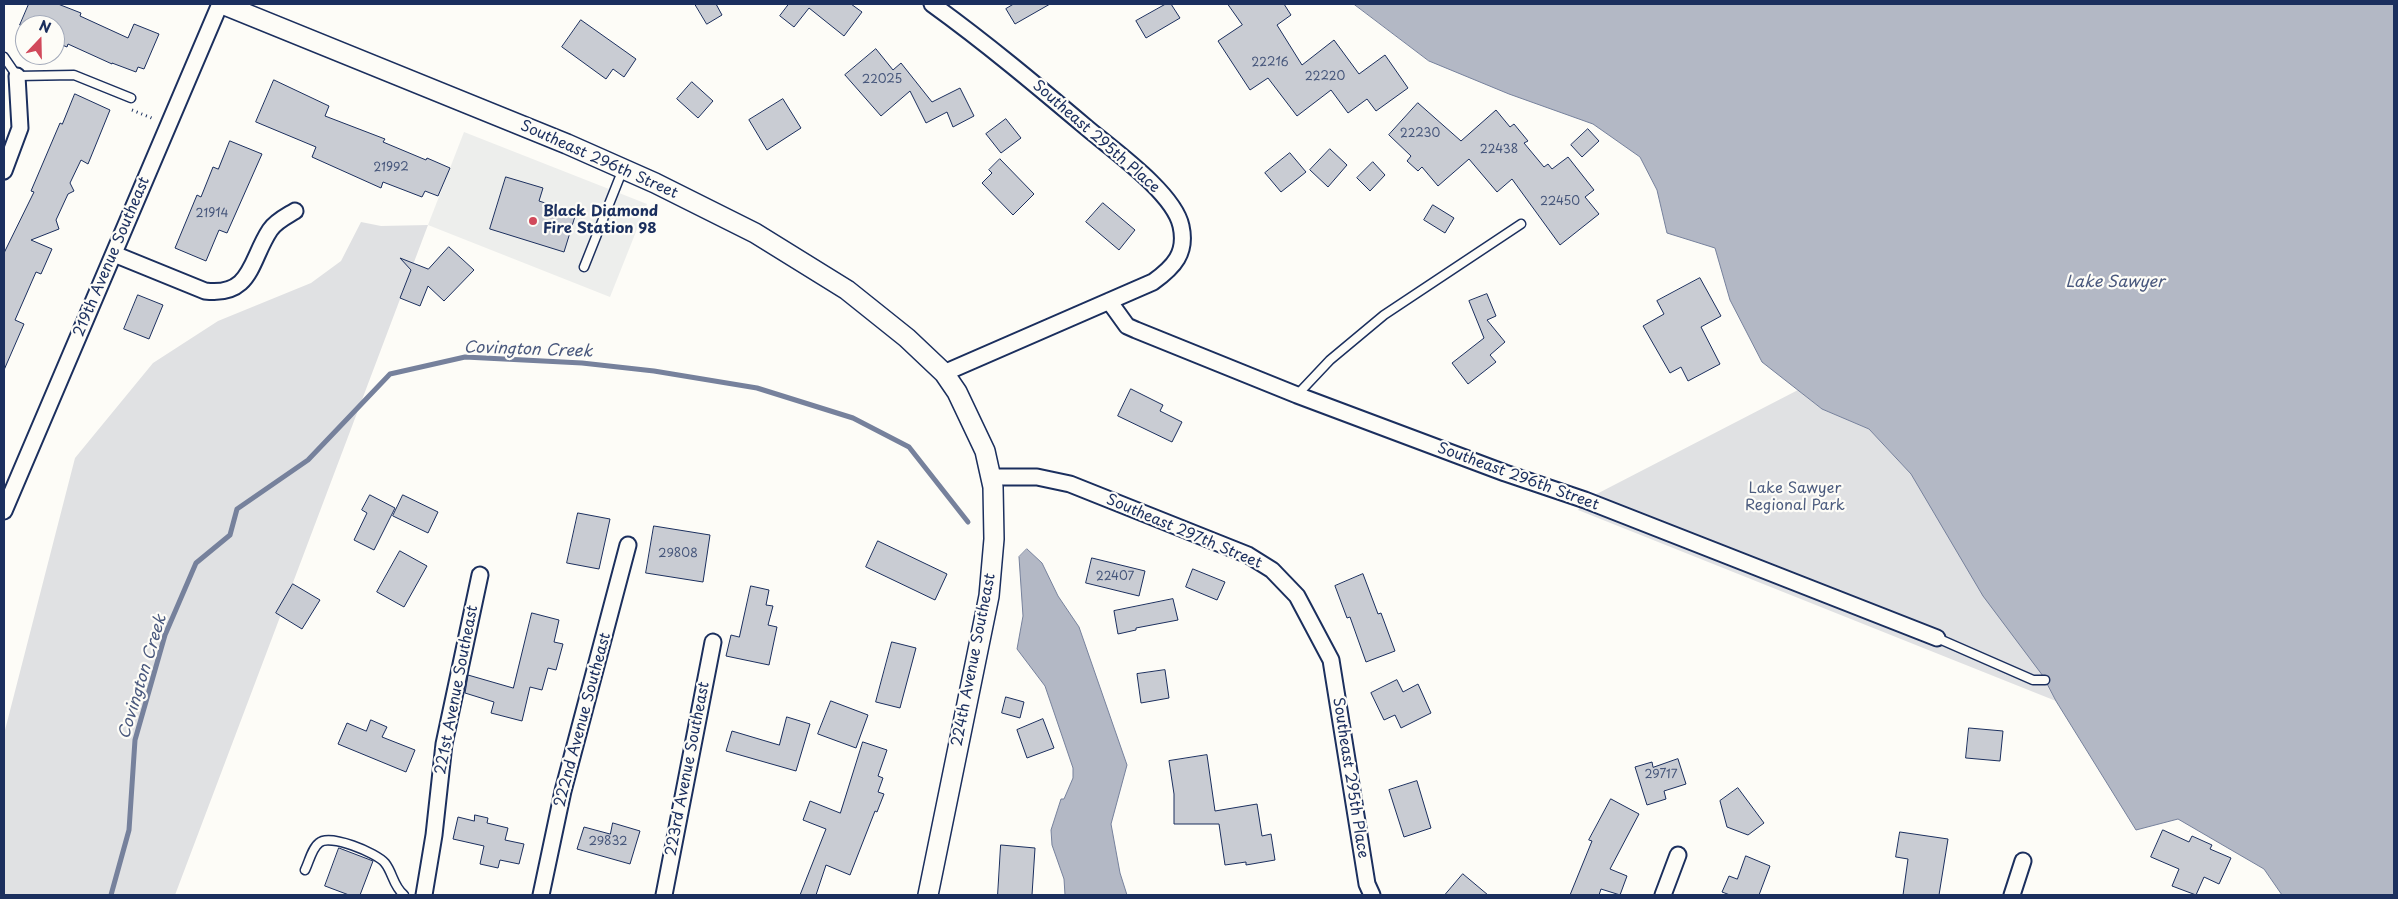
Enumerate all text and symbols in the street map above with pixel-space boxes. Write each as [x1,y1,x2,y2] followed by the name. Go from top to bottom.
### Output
[15,15,65,65] north arrow
[36,15,54,38] text: N
[1251,56,1289,70] house number: 22216
[1305,70,1345,84] house number: 22220
[862,73,902,87] house number: 22025
[1029,77,1163,197] street label: Southeast 295th Place
[517,117,681,203] street label: Southeast 296th Street
[1400,127,1440,141] house number: 22230
[1480,143,1518,157] house number: 22438
[373,161,409,175] house number: 21992
[70,174,154,340] street label: 219th Avenue Southeast
[1540,195,1580,209] house number: 22450
[543,203,658,238] place label: Black Diamond Fire Station 98
[195,207,229,221] house number: 21914
[527,215,539,227] marker: Black Diamond Fire Station 98
[2065,273,2165,293] water label: Lake Sawyer
[463,338,593,362] water label: Covington Creek
[1435,439,1601,515] street label: Southeast 296th Street
[1745,480,1845,515] park label: Lake Sawyer Regional Park
[1103,491,1265,573] street label: Southeast 297th Street
[658,547,698,561] house number: 29808
[1096,570,1134,584] house number: 22407
[948,572,1000,748] street label: 224th Avenue Southeast
[432,604,482,776] street label: 221st Avenue Southeast
[115,613,171,741] water label: Covington Creek
[551,631,615,809] street label: 222nd Avenue Southeast
[662,680,714,858] street label: 223rd Avenue Southeast
[1328,696,1372,860] street label: Southeast 295th Place
[1645,768,1677,782] house number: 29717
[588,835,628,849] house number: 29832

